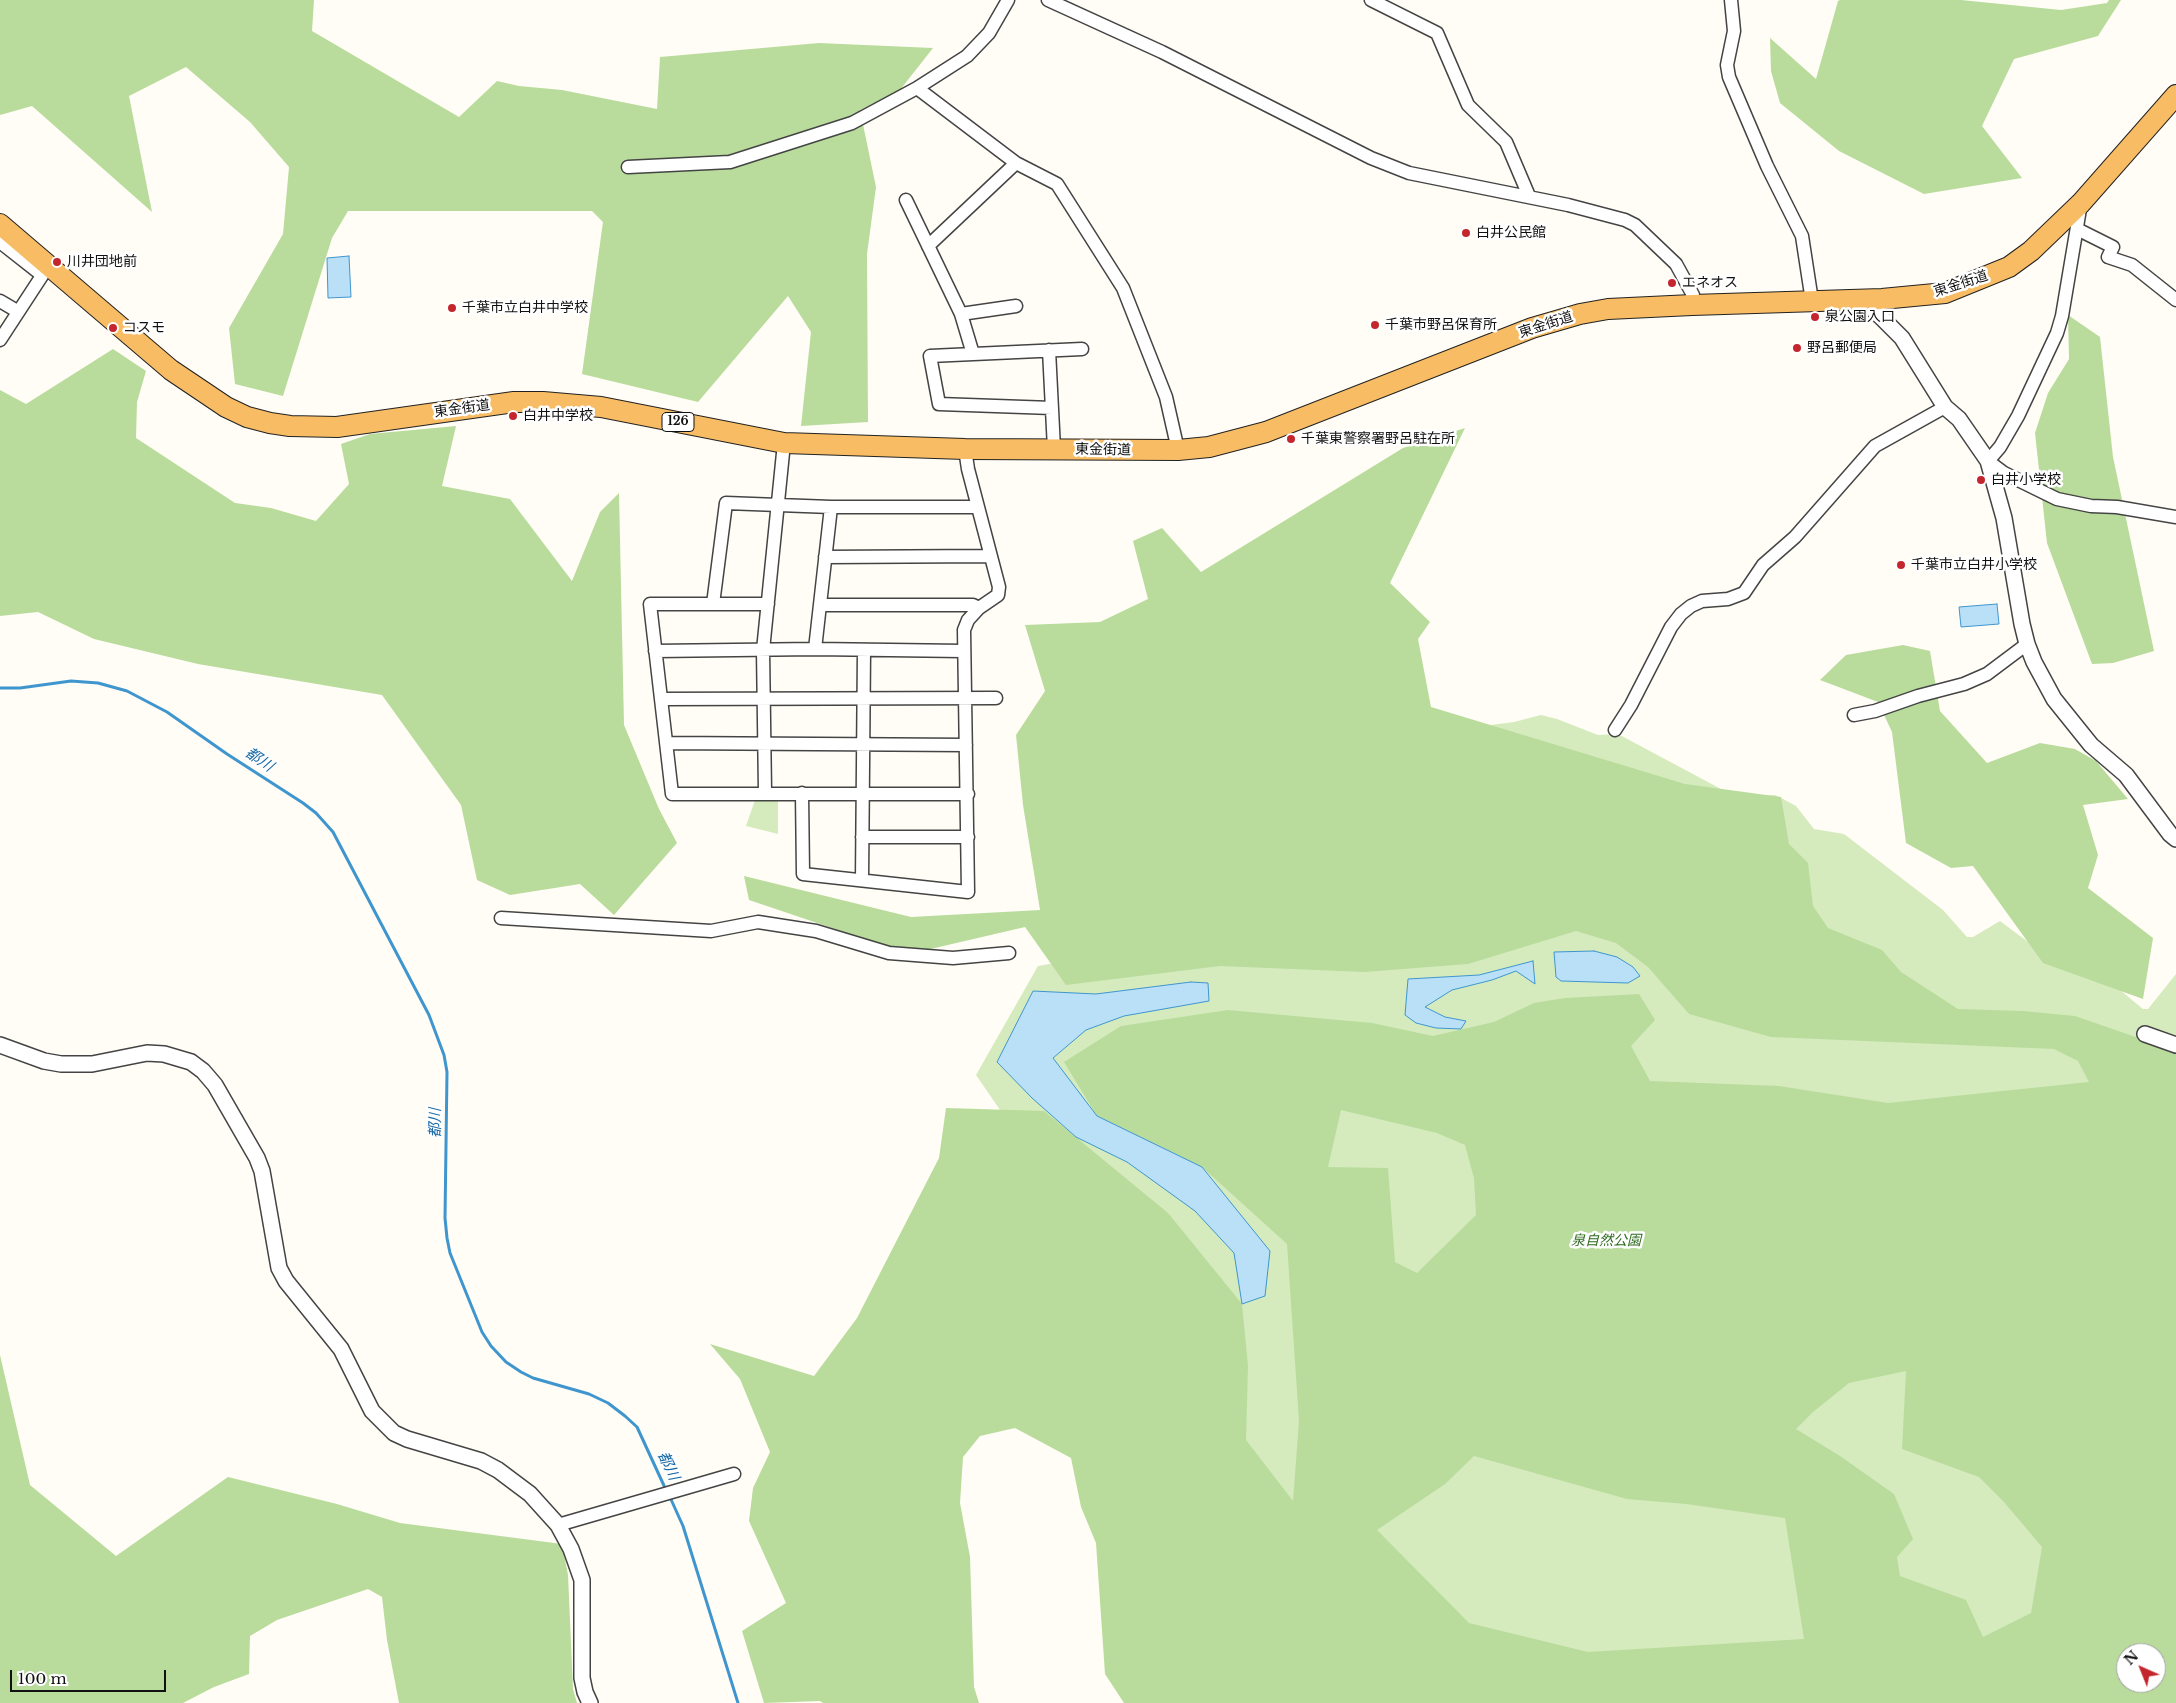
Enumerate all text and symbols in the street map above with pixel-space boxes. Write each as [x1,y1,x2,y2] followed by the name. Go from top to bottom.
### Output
[1476,225,1546,241] place label: 白井公民館
[1460,227,1472,239] marker: 白井公民館
[67,254,137,270] place label: 川井団地前
[51,256,63,268] marker: 川井団地前
[1932,267,1990,301] street label: 東金街道
[1682,275,1738,291] place label: エネオス
[1666,277,1678,289] marker: エネオス
[462,300,588,316] place label: 千葉市立白井中学校
[446,302,458,314] marker: 千葉市立白井中学校
[1517,308,1575,342] street label: 東金街道
[1825,309,1895,325] place label: 泉公園入口
[1809,311,1821,323] marker: 泉公園入口
[1385,317,1497,333] place label: 千葉市野呂保育所
[1369,319,1381,331] marker: 千葉市野呂保育所
[123,320,165,336] place label: コスモ
[107,322,119,334] marker: コスモ
[1807,340,1877,356] place label: 野呂郵便局
[1791,342,1803,354] marker: 野呂郵便局
[433,397,491,421] street label: 東金街道
[523,408,593,424] place label: 白井中学校
[507,410,519,422] marker: 白井中学校
[662,412,694,432] road number: 126
[1301,431,1455,447] place label: 千葉東警察署野呂駐在所
[1285,433,1297,445] marker: 千葉東警察署野呂駐在所
[1075,441,1131,459] street label: 東金街道
[1991,472,2061,488] place label: 白井小学校
[1975,474,1987,486] marker: 白井小学校
[1911,557,2037,573] place label: 千葉市立白井小学校
[1895,559,1907,571] marker: 千葉市立白井小学校
[242,744,276,776] water label: 都川
[427,1108,445,1138] water label: 都川
[1571,1233,1641,1249] park label: 泉自然公園
[654,1449,682,1483] water label: 都川
[2116,1643,2166,1693] north arrow
[2120,1647,2142,1669] text: N
[12,1660,169,1692] scale bar
[18,1669,67,1688] text: 100 m

